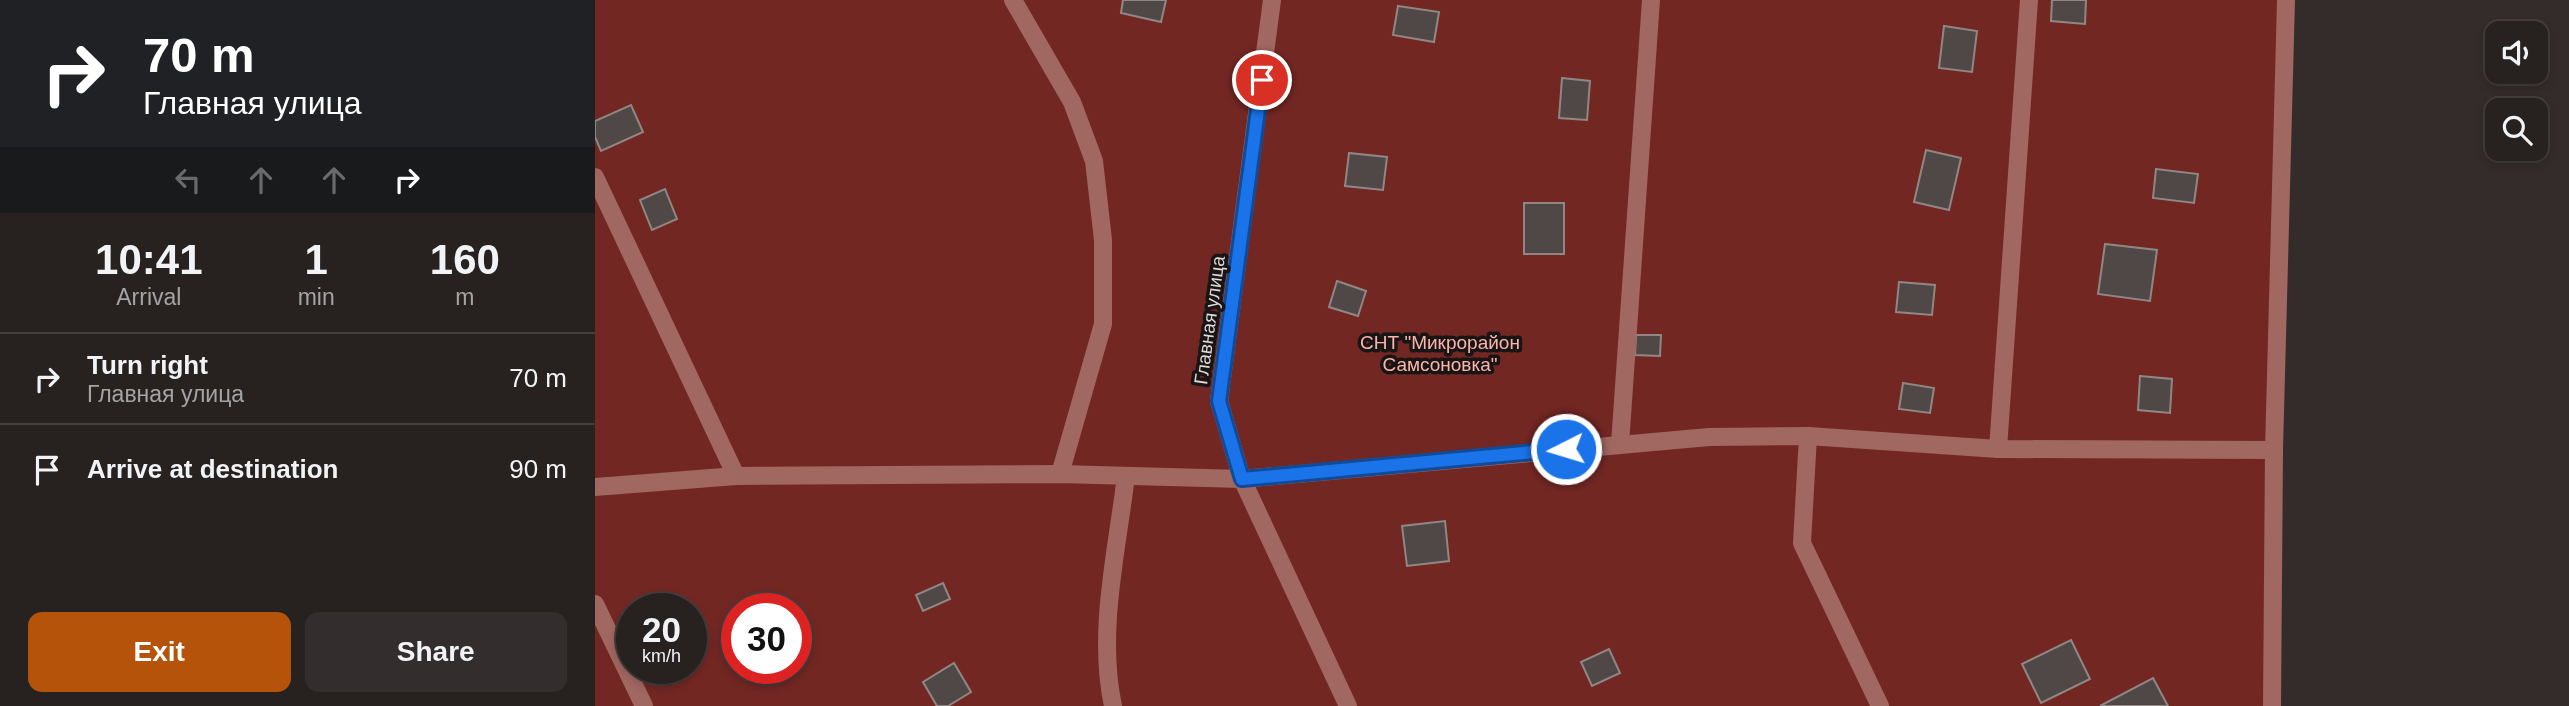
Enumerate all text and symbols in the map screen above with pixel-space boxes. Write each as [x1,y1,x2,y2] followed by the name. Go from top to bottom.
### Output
[2485,21,2548,161] map controls
[2485,21,2548,84] button: sound
[28,28,119,119] icon: right
[143,28,255,82] text: 70 m
[1232,50,1292,110] pin
[1243,61,1281,99] icon: arrive
[143,85,362,121] text: Главная улица
[2485,98,2548,161] button: search
[169,161,207,199] icon: left
[242,161,280,199] icon: ahead
[315,161,353,199] icon: ahead
[388,161,426,199] icon: right
[95,236,203,283] text: 10:41
[304,236,328,283] text: 1
[430,236,500,283] text: 160
[1190,254,1229,386] street label: Главная улица
[116,284,181,310] text: Arrival
[298,284,335,310] text: min
[455,284,474,310] text: m
[1360,332,1520,375] park label: СНТ "Микрорайон Самсоновка"
[87,350,208,380] text: Turn right
[28,360,66,398] icon: right
[509,363,567,393] text: 70 m
[87,381,244,407] text: Главная улица
[1529,412,1603,486] position arrow
[28,451,66,489] icon: arrive
[87,454,338,484] text: Arrive at destination
[509,454,567,484] text: 90 m
[721,593,812,684] speed limit sign: 30
[642,610,681,649] text: 20
[28,612,291,692] button: Exit
[305,612,567,692] button: Share
[642,646,681,666] text: km/h

